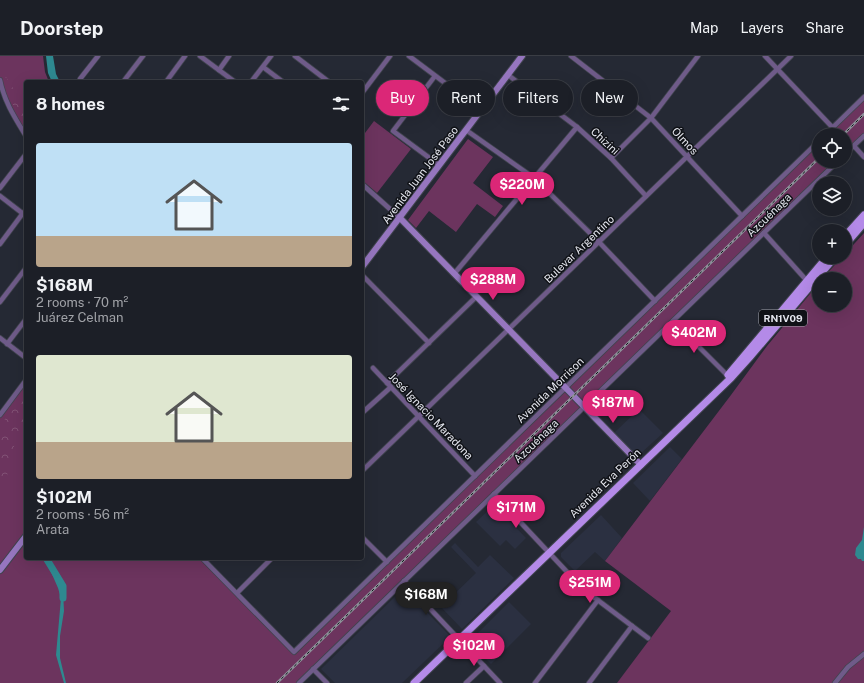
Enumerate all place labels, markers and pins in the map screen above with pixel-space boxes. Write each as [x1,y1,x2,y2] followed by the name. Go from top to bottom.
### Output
[494,172,550,206] pin: $220M
[465,267,521,301] pin: $288M
[666,320,722,354] pin: $402M
[585,390,641,424] pin: $187M
[488,495,544,529] pin: $171M
[562,570,618,604] pin: $251M
[398,582,454,616] pin: $168M
[446,633,502,667] pin: $102M

